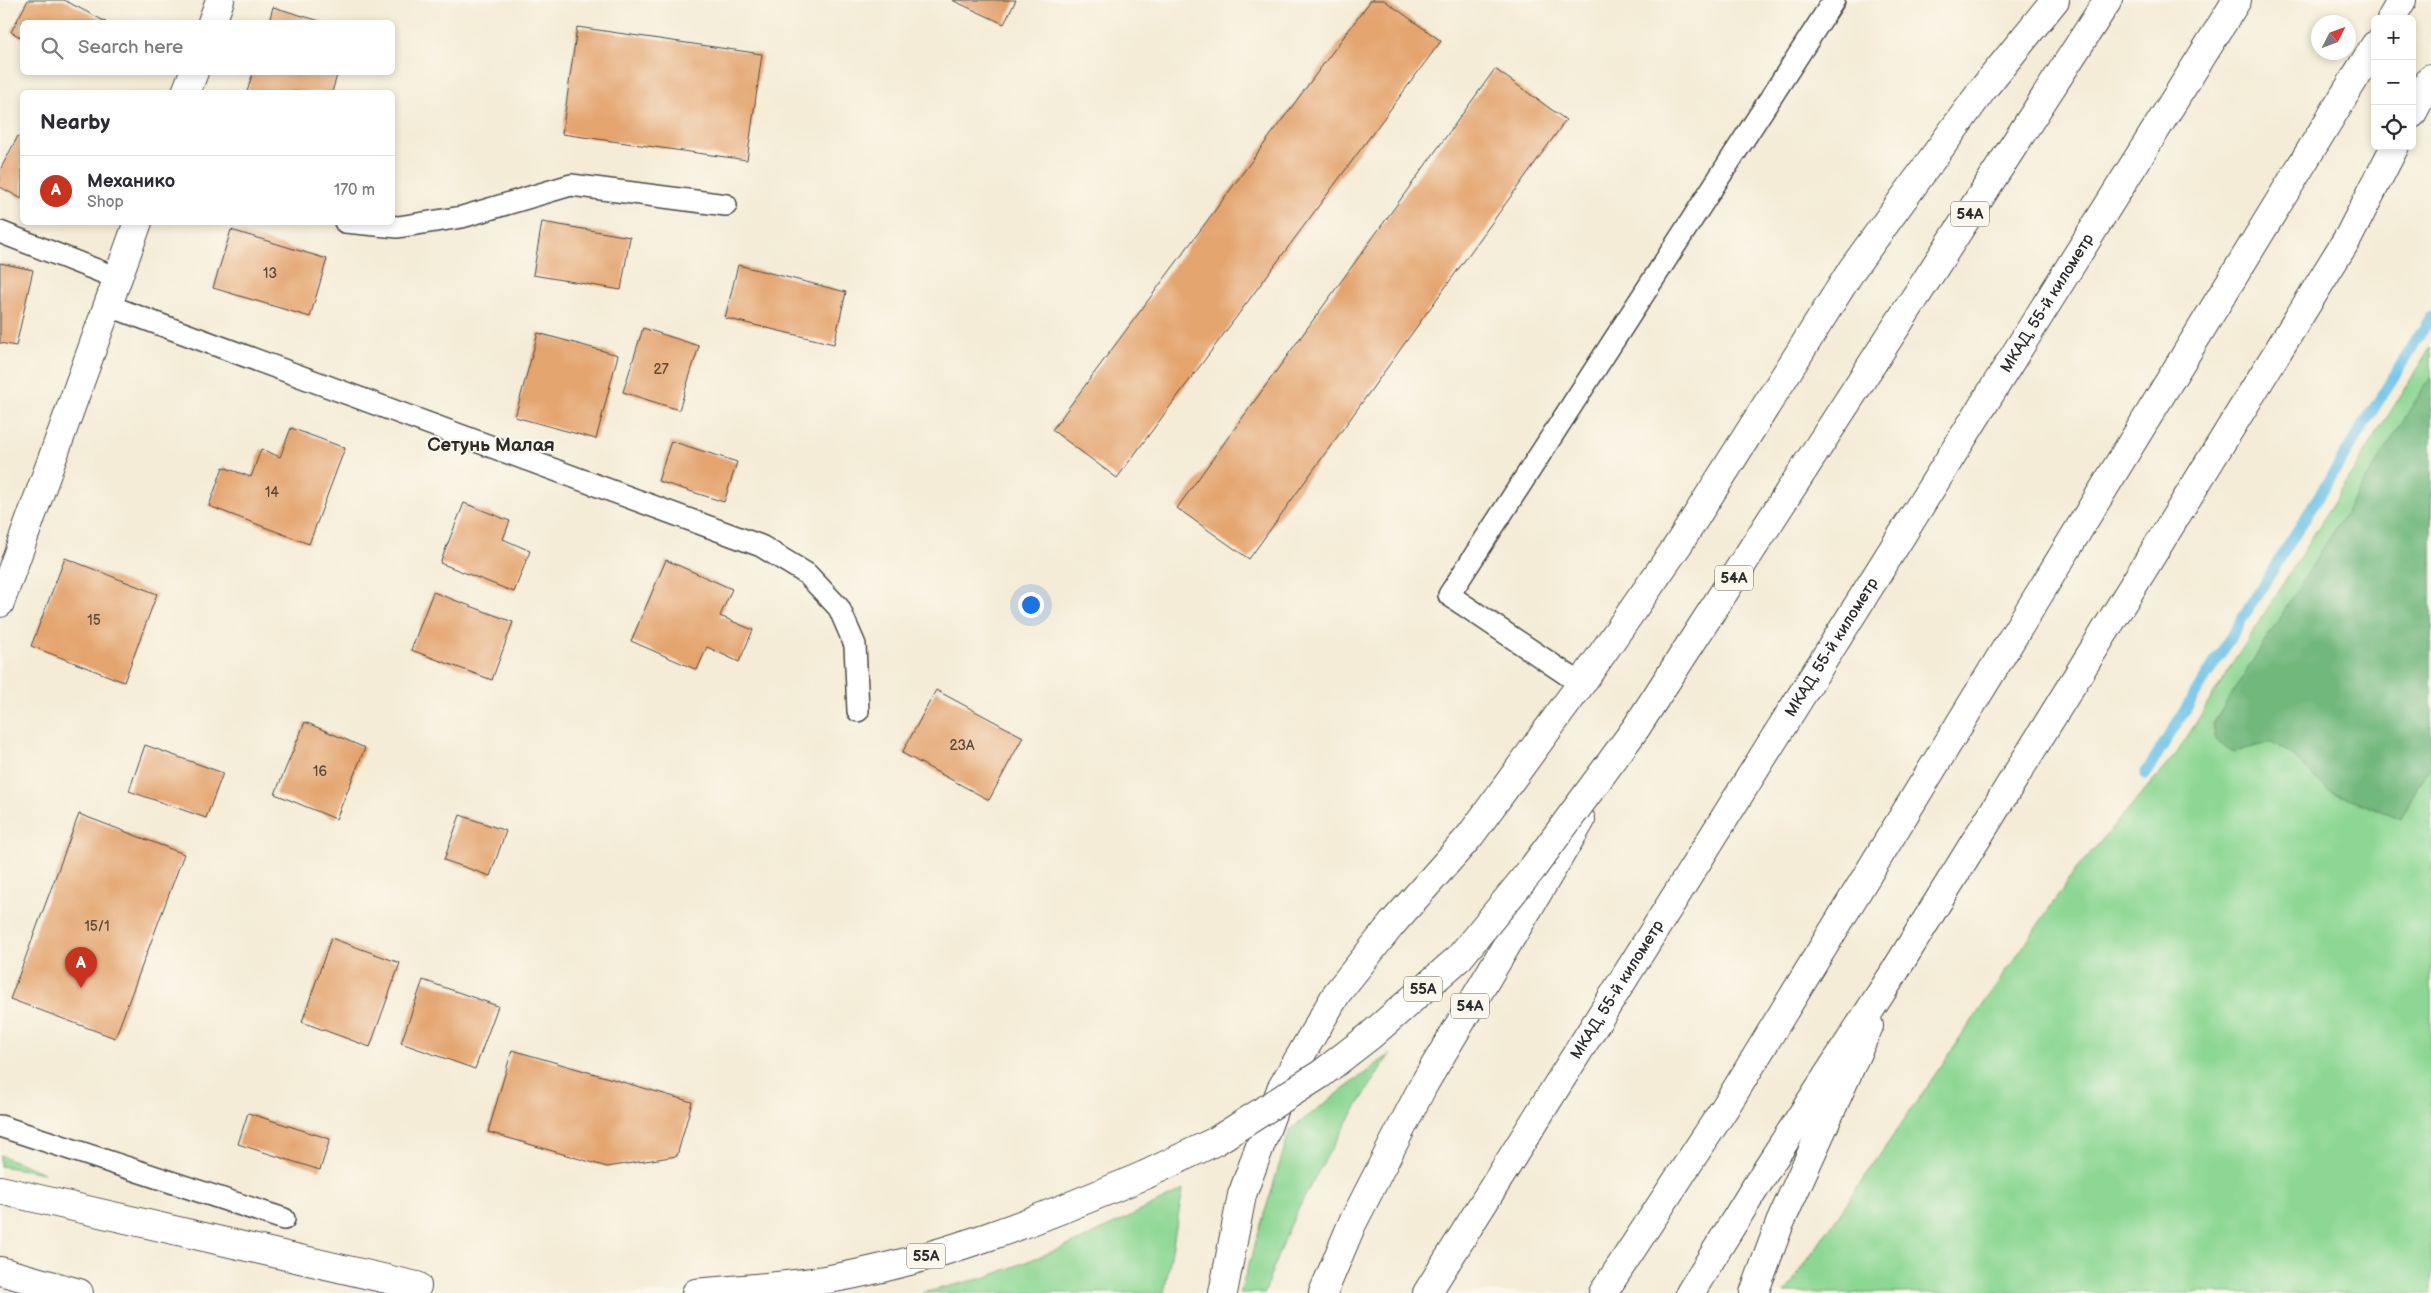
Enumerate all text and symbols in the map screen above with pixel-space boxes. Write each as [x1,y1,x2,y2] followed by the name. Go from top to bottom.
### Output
[2311,15,2356,60] north arrow
[2371,15,2416,150] map controls
[2371,15,2416,60] button: +
[20,20,395,75] search box
[38,34,66,62] icon: search
[78,36,183,59] text: Search here
[2371,60,2416,105] button: −
[2371,105,2416,150] button: locate
[40,110,110,135] text: Nearby
[87,170,175,193] text: Механико
[51,181,61,200] text: A
[334,181,375,200] text: 170 m
[87,193,124,212] text: Shop
[1951,202,1989,226] road number: 54А
[1996,230,2098,376] street label: МКАД, 55-й километр
[263,265,277,282] house number: 13
[653,361,669,378] house number: 27
[427,434,555,457] district label: Сетунь Малая
[265,484,279,501] house number: 14
[1715,566,1753,590] road number: 54А
[1781,574,1882,720] street label: МКАД, 55-й километр
[1018,592,1044,618] your location
[87,612,101,629] house number: 15
[949,737,975,754] house number: 23А
[313,763,327,780] house number: 16
[1566,917,1668,1063] street label: МКАД, 55-й километр
[84,918,110,935] house number: 15/1
[65,947,97,988] pin: A
[1404,976,1442,1002] road number: 55А
[1451,994,1489,1018] road number: 54А
[907,1244,945,1268] road number: 55А

